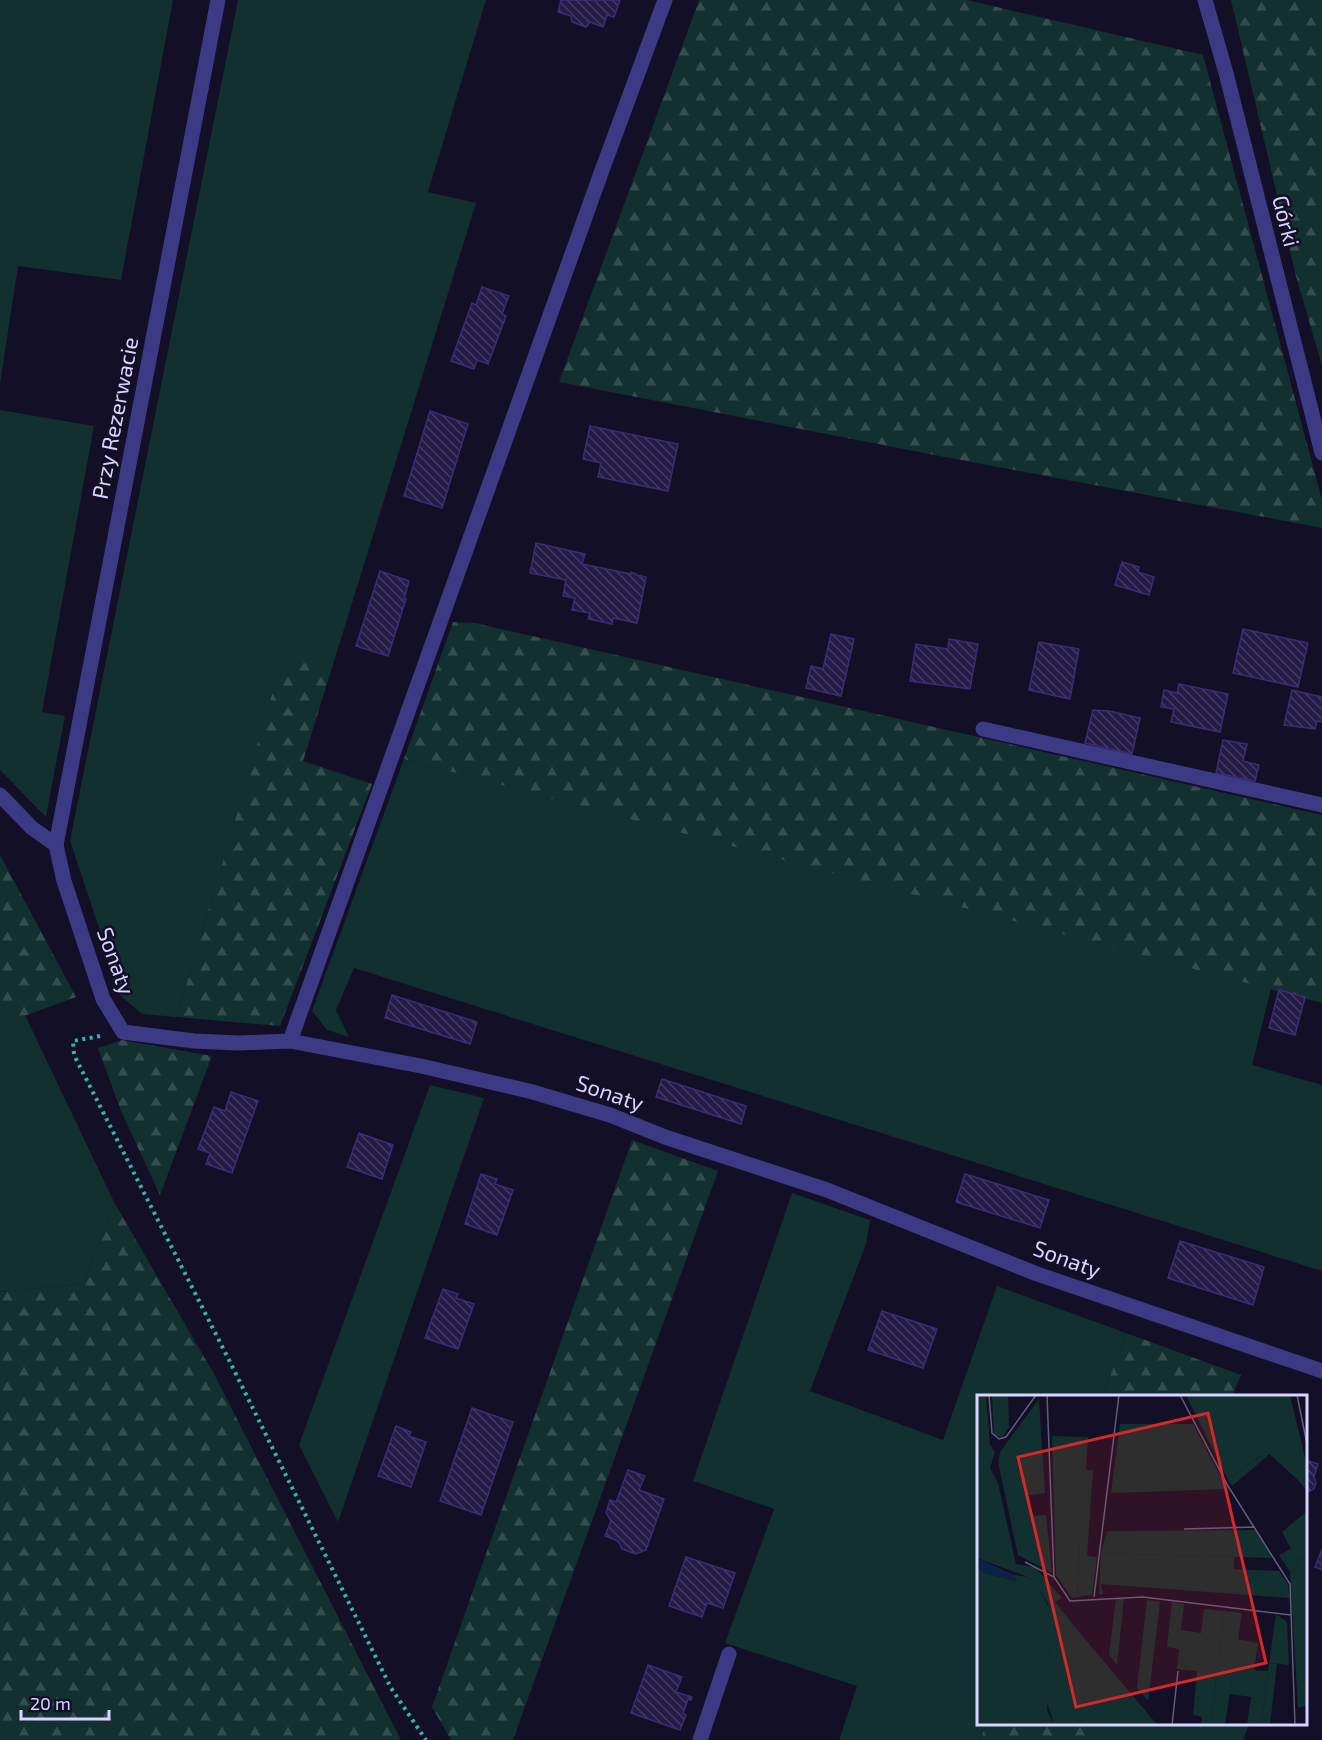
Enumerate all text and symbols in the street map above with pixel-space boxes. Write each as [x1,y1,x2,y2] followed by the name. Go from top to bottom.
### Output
[1268,192,1306,249] street label: Górki
[86,335,142,501] street label: Przy Rezerwacie
[93,923,141,998] street label: Sonaty
[573,1068,648,1116] street label: Sonaty
[1030,1234,1105,1282] street label: Sonaty
[977,1395,1307,1725] inset map
[21,1683,110,1721] scale bar
[30,1692,71,1714] text: 20 m

